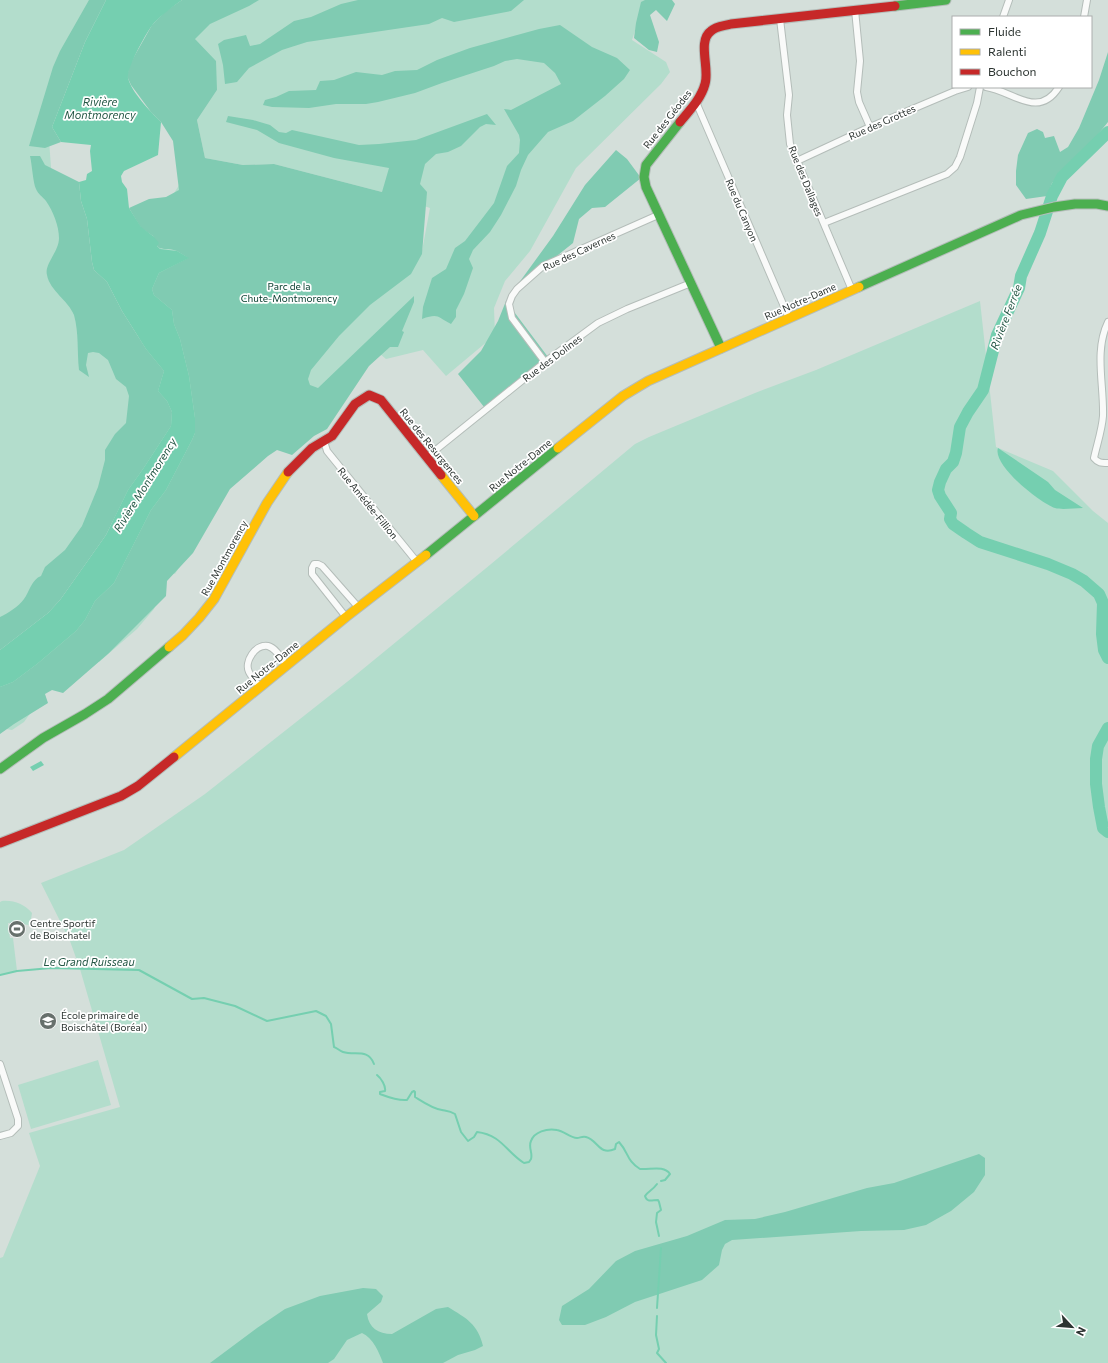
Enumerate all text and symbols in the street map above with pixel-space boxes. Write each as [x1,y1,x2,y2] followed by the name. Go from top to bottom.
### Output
[952,16,1092,88] legend
[988,24,1021,38] text: Fluide
[988,44,1027,58] text: Ralenti
[988,64,1036,78] text: Bouchon
[640,87,694,151] street label: Rue des Géodes
[64,95,136,121] water label: Rivière Montmorency
[847,102,918,142] street label: Rue des Grottes
[786,144,826,218] street label: Rue des Dallages
[723,177,761,243] street label: Rue du Canyon
[541,229,618,273] street label: Rue des Cavernes
[241,280,337,304] park label: Parc de la Chute-Montmorency
[762,280,838,322] street label: Rue Notre-Dame
[987,282,1024,351] water label: Rivière Ferrée
[520,332,584,384] street label: Rue des Dolines
[398,406,466,487] street label: Rue des Resurgences
[110,435,179,534] water label: Rivière Montmorency
[486,436,554,494] street label: Rue Notre-Dame
[335,465,401,541] street label: Rue Amédée-Fillion
[198,518,250,598] street label: Rue Montmorency
[233,638,301,696] street label: Rue Notre-Dame
[30,917,95,941] place label: Centre Sportif de Boischatel
[7,919,27,939] sports icon: Centre Sportif de Boischatel
[43,955,135,968] water label: Le Grand Ruisseau
[61,1009,147,1033] place label: École primaire de Boischâtel (Boréal)
[38,1011,58,1031] school or university icon: École primaire de Boischâtel (Boréal)
[1052,1307,1092,1347] north arrow
[1074,1325,1089,1338] text: N

